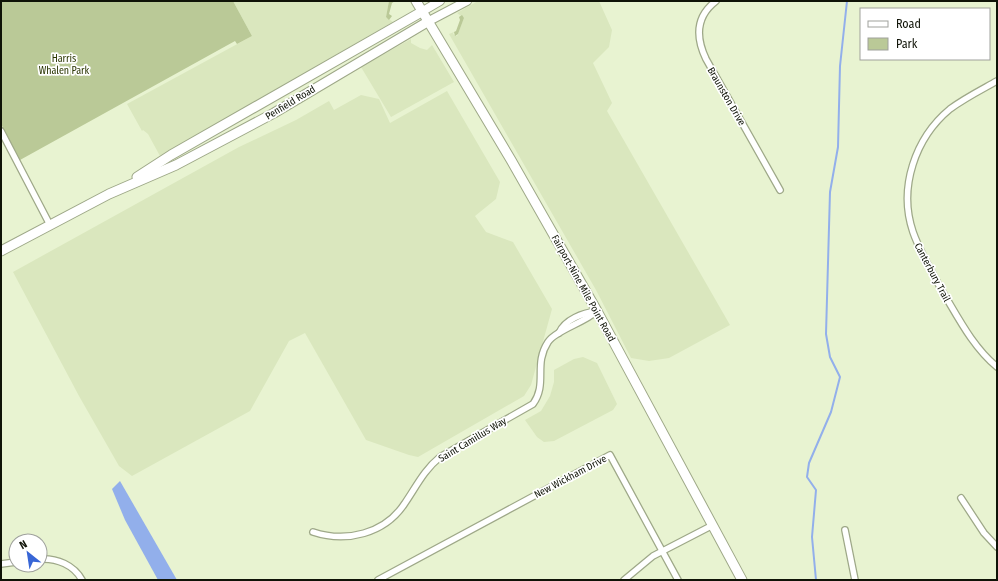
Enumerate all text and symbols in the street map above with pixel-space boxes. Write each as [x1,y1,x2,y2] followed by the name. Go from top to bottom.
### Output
[860,8,990,60] legend
[896,17,921,31] text: Road
[896,37,918,51] text: Park
[39,53,90,77] park label: Harris Whalen Park
[705,65,748,128] street label: Braunston Drive
[263,83,318,123] street label: Penfield Road
[549,233,618,344] street label: Fairport-Nine Mile Point Road
[912,241,953,304] street label: Canterbury Trail
[436,415,509,465] street label: Saint Camillus Way
[532,453,609,501] street label: New Wickham Drive
[8,533,48,573] north arrow
[17,537,29,552] text: N

